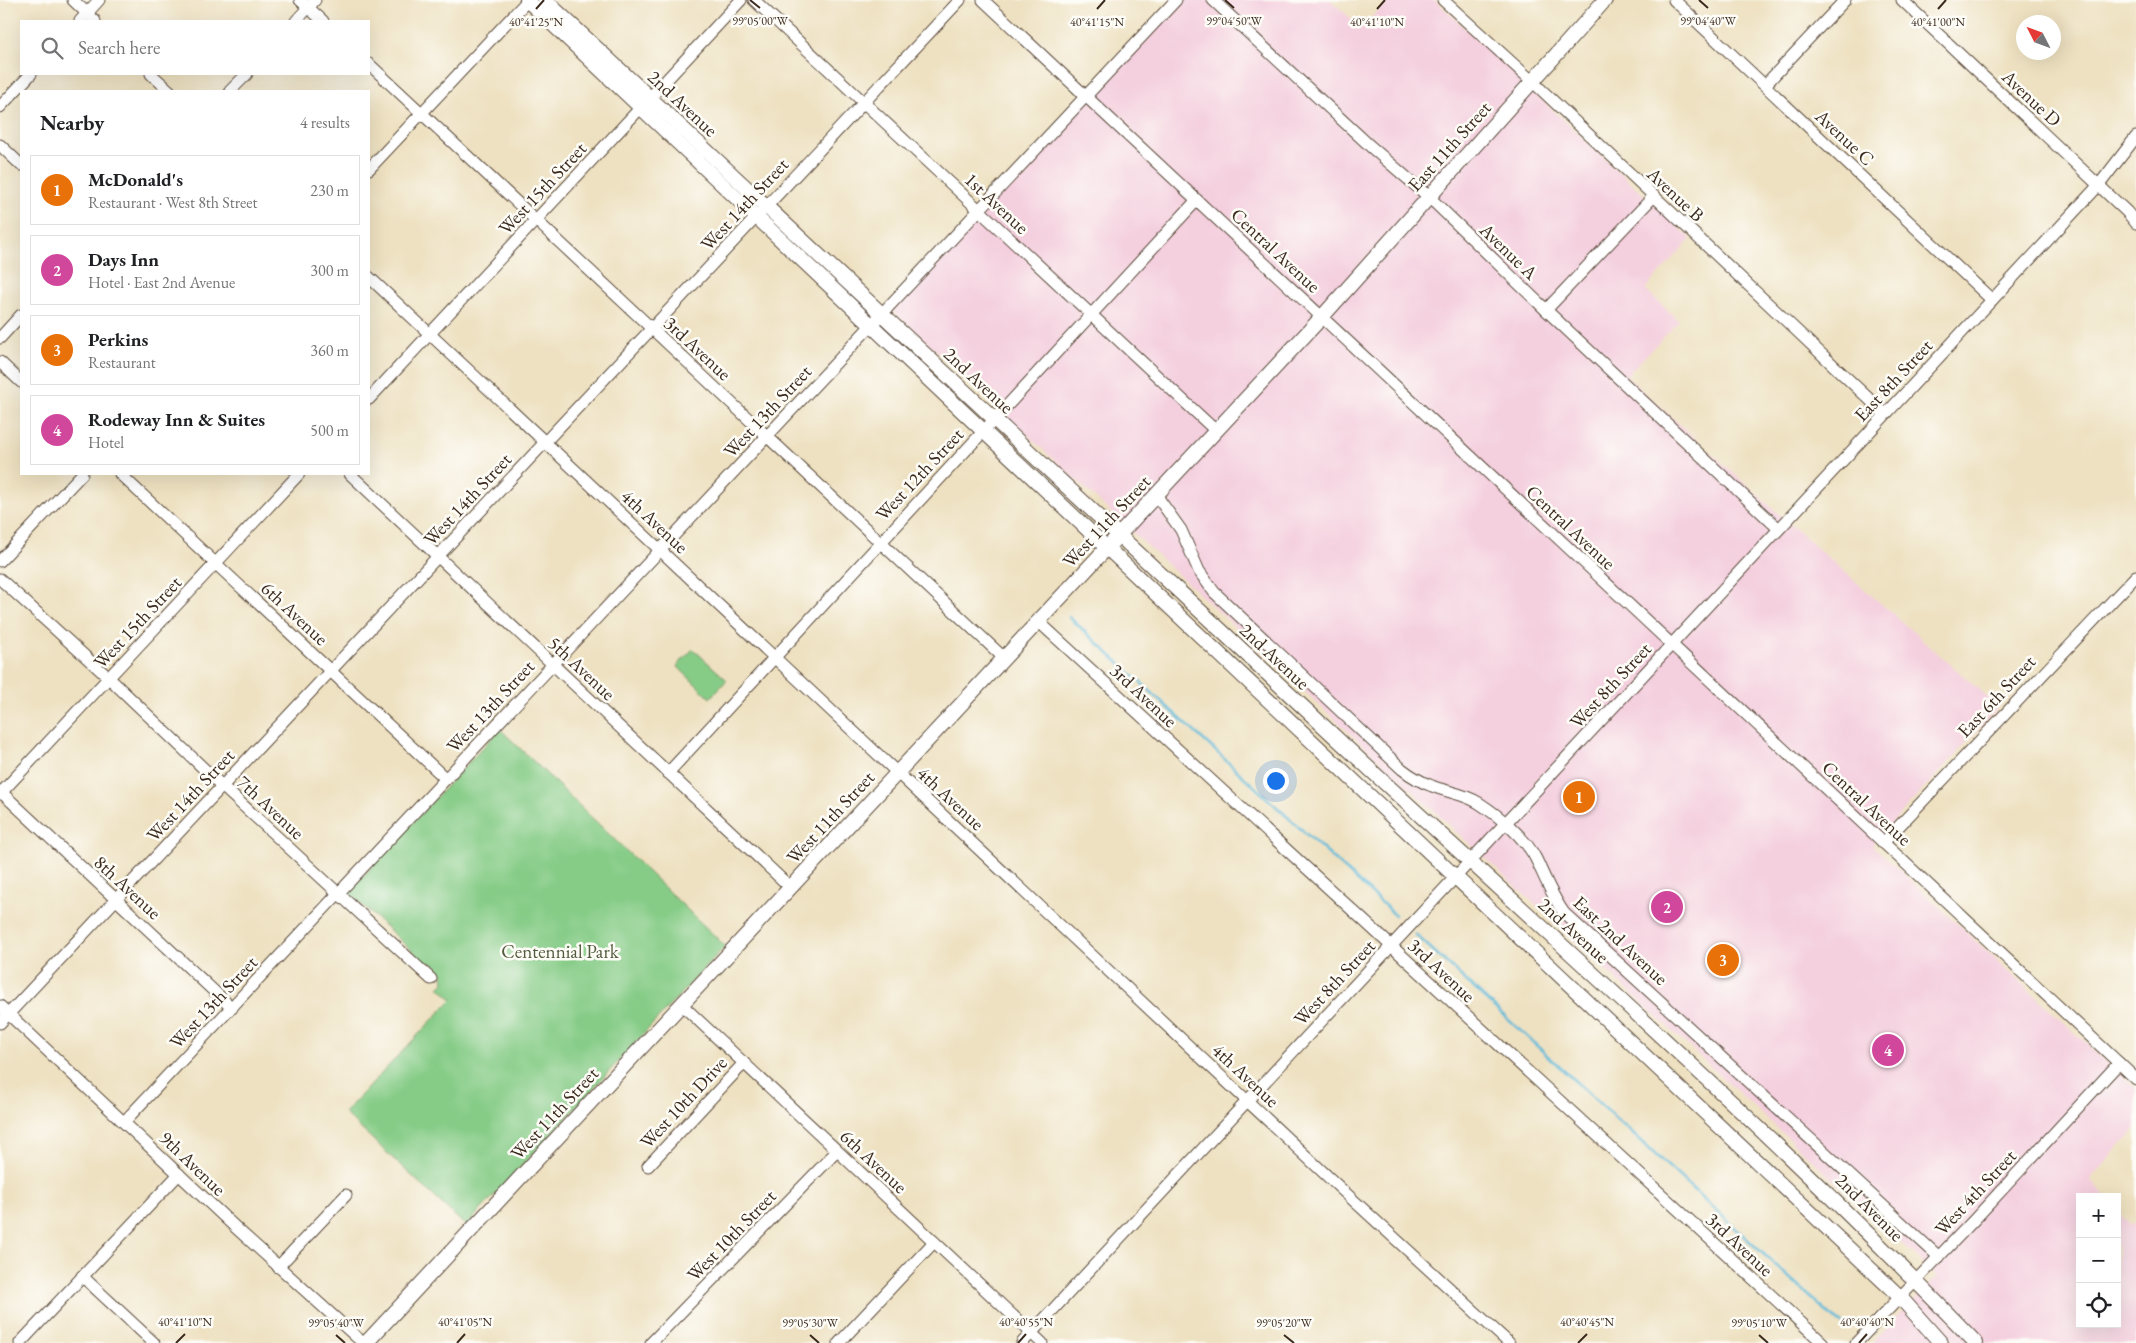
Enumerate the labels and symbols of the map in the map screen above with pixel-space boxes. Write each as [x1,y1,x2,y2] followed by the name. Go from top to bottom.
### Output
[732,13,789,29] text: 99°05'00"W
[1206,13,1263,29] text: 99°04'50"W
[1680,13,1737,29] text: 99°04'40"W
[509,14,563,30] text: 40°41'25"N
[1070,14,1124,30] text: 40°41'15"N
[1350,14,1404,30] text: 40°41'10"N
[1911,14,1965,30] text: 40°41'00"N
[2016,15,2061,60] north arrow
[1996,64,2067,132] street label: Avenue D
[642,65,723,142] street label: 2nd Avenue
[1402,96,1497,197] street label: East 11th Street
[1809,103,1879,171] street label: Avenue C
[493,137,592,240] street label: West 15th Street
[695,153,794,256] street label: West 14th Street
[1641,161,1710,227] street label: Avenue B
[959,167,1034,240] street label: 1st Avenue
[1226,202,1326,298] street label: Central Avenue
[1474,217,1544,286] street label: Avenue A
[659,311,737,386] street label: 3rd Avenue
[1849,334,1938,427] street label: East 8th Street
[938,342,1019,419] street label: 2nd Avenue
[718,360,817,463] street label: West 13th Street
[870,423,969,526] street label: West 12th Street
[418,448,517,551] street label: West 14th Street
[1057,470,1156,573] street label: West 11th Street
[1521,479,1621,575] street label: Central Avenue
[616,484,694,559] street label: 4th Avenue
[88,571,187,674] street label: West 15th Street
[256,576,334,651] street label: 6th Avenue
[1234,618,1315,695] street label: 2nd Avenue
[543,631,621,706] street label: 5th Avenue
[1564,637,1657,734] street label: West 8th Street
[1952,650,2041,743] street label: East 6th Street
[441,655,540,758] street label: West 13th Street
[1105,658,1183,733] street label: 3rd Avenue
[141,744,240,847] street label: West 14th Street
[1817,755,1917,851] street label: Central Avenue
[912,761,990,836] street label: 4th Avenue
[781,766,880,869] street label: West 11th Street
[1263,768,1289,794] your location
[232,770,310,845] street label: 7th Avenue
[1563,778,1595,816] pin: 1
[89,850,167,925] street label: 8th Avenue
[1651,888,1683,926] pin: 2
[1569,890,1673,990] street label: East 2nd Avenue
[1533,892,1614,969] street label: 2nd Avenue
[1403,933,1481,1008] street label: 3rd Avenue
[1288,934,1381,1031] street label: West 8th Street
[501,939,620,964] park label: Centennial Park
[1707,941,1739,979] pin: 3
[164,951,263,1054] street label: West 13th Street
[1872,1031,1904,1069] pin: 4
[1207,1038,1285,1113] street label: 4th Avenue
[634,1051,732,1154] street label: West 10th Drive
[505,1062,604,1165] street label: West 11th Street
[835,1124,913,1199] street label: 6th Avenue
[154,1125,231,1201] street label: 9th Avenue
[1929,1144,2022,1241] street label: West 4th Street
[1830,1168,1909,1247] street label: 2nd Avenue
[681,1184,781,1287] street label: West 10th Street
[1701,1207,1779,1282] street label: 3rd Avenue
[158,1314,212,1330] text: 40°41'10"N
[438,1314,492,1330] text: 40°41'05"N
[999,1314,1053,1330] text: 40°40'55"N
[1560,1314,1614,1330] text: 40°40'45"N
[1840,1314,1894,1330] text: 40°40'40"N
[308,1315,365,1331] text: 99°05'40"W
[782,1315,839,1331] text: 99°05'30"W
[1256,1315,1313,1331] text: 99°05'20"W
[1731,1315,1788,1331] text: 99°05'10"W

